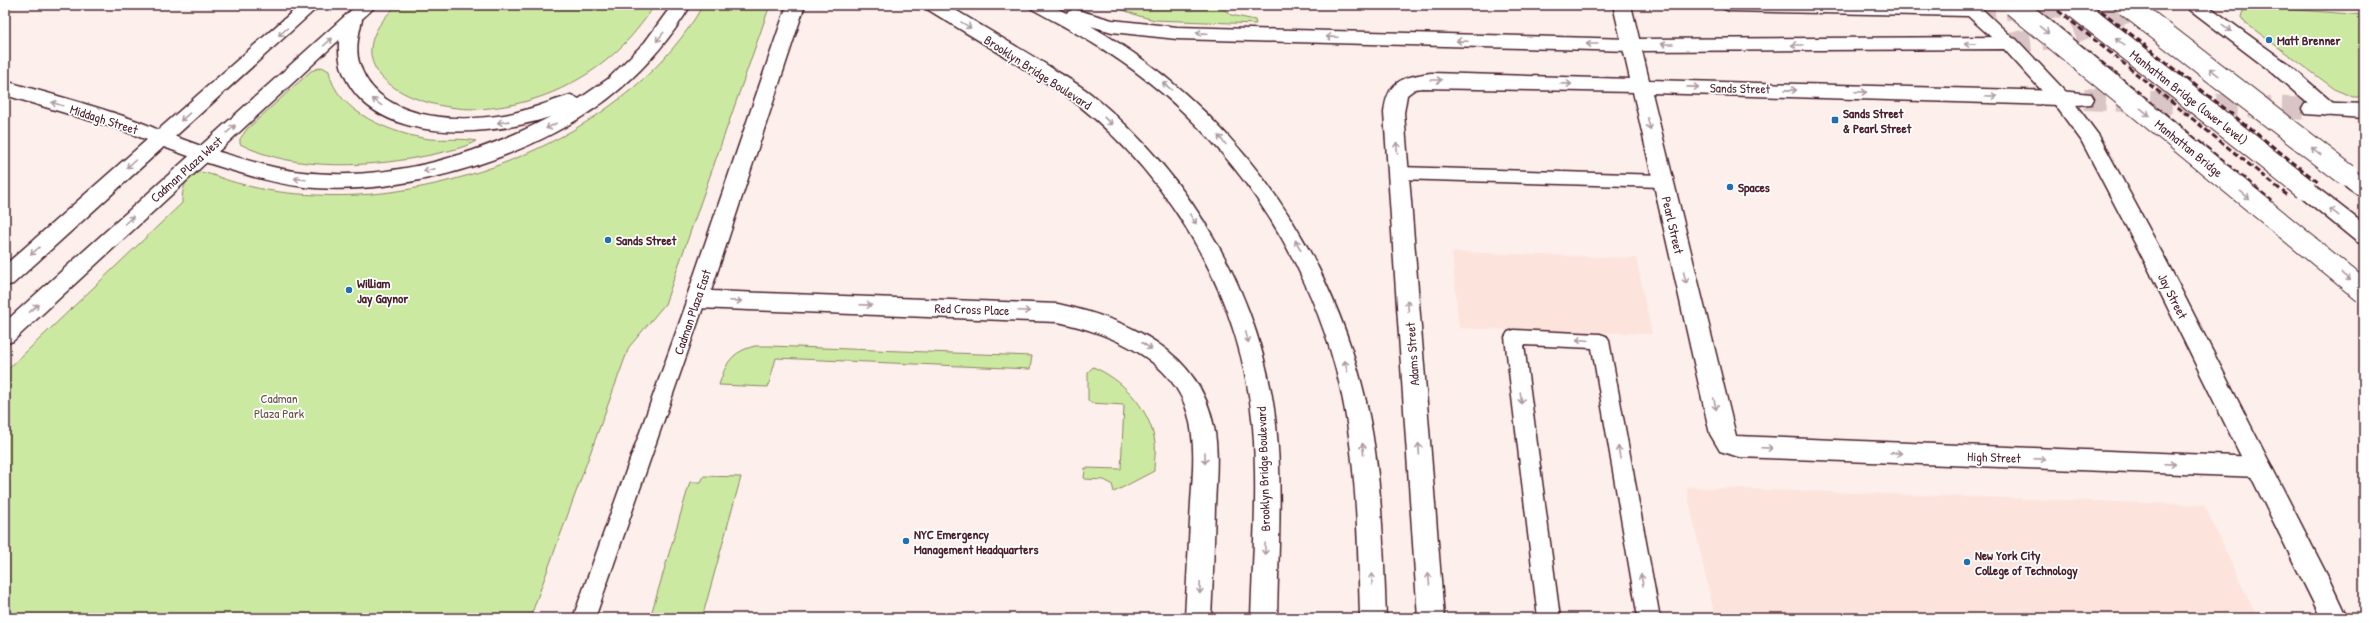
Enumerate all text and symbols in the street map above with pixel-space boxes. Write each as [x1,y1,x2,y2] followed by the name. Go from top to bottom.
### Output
[960,21,971,29] one-way arrow
[2221,24,2232,33] one-way arrow
[2039,25,2050,34] one-way arrow
[278,27,288,37] one-way arrow
[981,30,1095,114] street label: Brooklyn Bridge Boulevard
[1196,30,1209,37] one-way arrow
[2277,31,2341,49] place label: Matt Brenner
[656,32,665,43] one-way arrow
[1326,33,1339,41] one-way arrow
[2264,35,2274,45] marker: Matt Brenner
[1456,37,1469,45] one-way arrow
[323,38,333,47] one-way arrow
[2115,38,2125,47] one-way arrow
[1586,40,1599,48] one-way arrow
[1661,40,1674,48] one-way arrow
[1964,40,1977,48] one-way arrow
[1791,41,1804,49] one-way arrow
[2127,46,2251,148] street label: Manhattan Bridge (lower level)
[2208,68,2219,76] one-way arrow
[1429,76,1442,84] one-way arrow
[1710,78,1771,98] street label: Sands Street
[1559,80,1572,88] one-way arrow
[1161,82,1172,91] one-way arrow
[1686,83,1699,91] one-way arrow
[1784,86,1797,93] one-way arrow
[1854,88,1867,95] one-way arrow
[1984,92,1997,99] one-way arrow
[372,98,383,106] one-way arrow
[51,100,64,107] one-way arrow
[68,100,141,139] street label: Middagh Street
[1843,104,1912,137] place label: Sands Street & Pearl Street
[2140,108,2150,117] one-way arrow
[180,112,190,122] one-way arrow
[1830,115,1840,125] marker: Sands Street & Pearl Street
[1103,116,1113,125] one-way arrow
[2152,116,2226,180] street label: Manhattan Bridge
[1645,117,1653,130] one-way arrow
[497,118,510,126] one-way arrow
[545,122,557,130] one-way arrow
[226,124,237,133] one-way arrow
[146,131,226,206] street label: Cadman Plaza West
[1218,136,1227,146] one-way arrow
[1393,142,1400,155] one-way arrow
[2311,147,2322,156] one-way arrow
[126,159,136,169] one-way arrow
[423,166,436,174] one-way arrow
[294,175,307,182] one-way arrow
[1738,178,1770,197] place label: Spaces
[1725,182,1735,192] marker: Spaces
[2240,190,2251,199] one-way arrow
[1658,195,1688,256] street label: Pearl Street
[2329,208,2339,217] one-way arrow
[1189,213,1197,224] one-way arrow
[124,216,135,225] one-way arrow
[616,231,677,249] place label: Sands Street
[603,235,613,245] marker: Sands Street
[1294,239,1301,251] one-way arrow
[29,247,40,256] one-way arrow
[669,267,715,357] street label: Cadman Plaza East
[2154,270,2192,322] street label: Jay Street
[1682,271,1690,284] one-way arrow
[2341,273,2351,282] one-way arrow
[357,274,409,308] place label: William Jay Gaynor
[344,285,354,295] marker: William Jay Gaynor
[729,297,742,304] one-way arrow
[934,299,1010,319] street label: Red Cross Place
[1405,300,1412,313] one-way arrow
[859,301,872,309] one-way arrow
[29,304,39,313] one-way arrow
[1017,307,1030,314] one-way arrow
[1401,321,1423,386] street label: Adams Street
[1244,330,1251,343] one-way arrow
[1576,336,1589,344] one-way arrow
[1141,342,1152,351] one-way arrow
[1341,360,1349,373] one-way arrow
[254,389,305,422] park label: Cadman Plaza Park
[1517,391,1525,404] one-way arrow
[1711,397,1719,410] one-way arrow
[1252,406,1274,532] street label: Brooklyn Bridge Boulevard
[1359,443,1366,456] one-way arrow
[1416,443,1423,456] one-way arrow
[1760,444,1773,452] one-way arrow
[1615,445,1623,458] one-way arrow
[1967,447,2022,467] street label: High Street
[1889,449,1902,457] one-way arrow
[1201,451,1209,464] one-way arrow
[2033,455,2046,463] one-way arrow
[2163,460,2176,468] one-way arrow
[914,525,1039,559] place label: NYC Emergency Management Headquarters
[901,536,911,546] marker: NYC Emergency Management Headquarters
[1261,542,1269,555] one-way arrow
[1975,546,2078,580] place label: New York City College of Technology
[1962,557,1972,567] marker: New York City College of Technology
[1368,573,1375,586] one-way arrow
[1425,573,1432,586] one-way arrow
[1638,573,1646,586] one-way arrow
[1196,581,1203,594] one-way arrow

